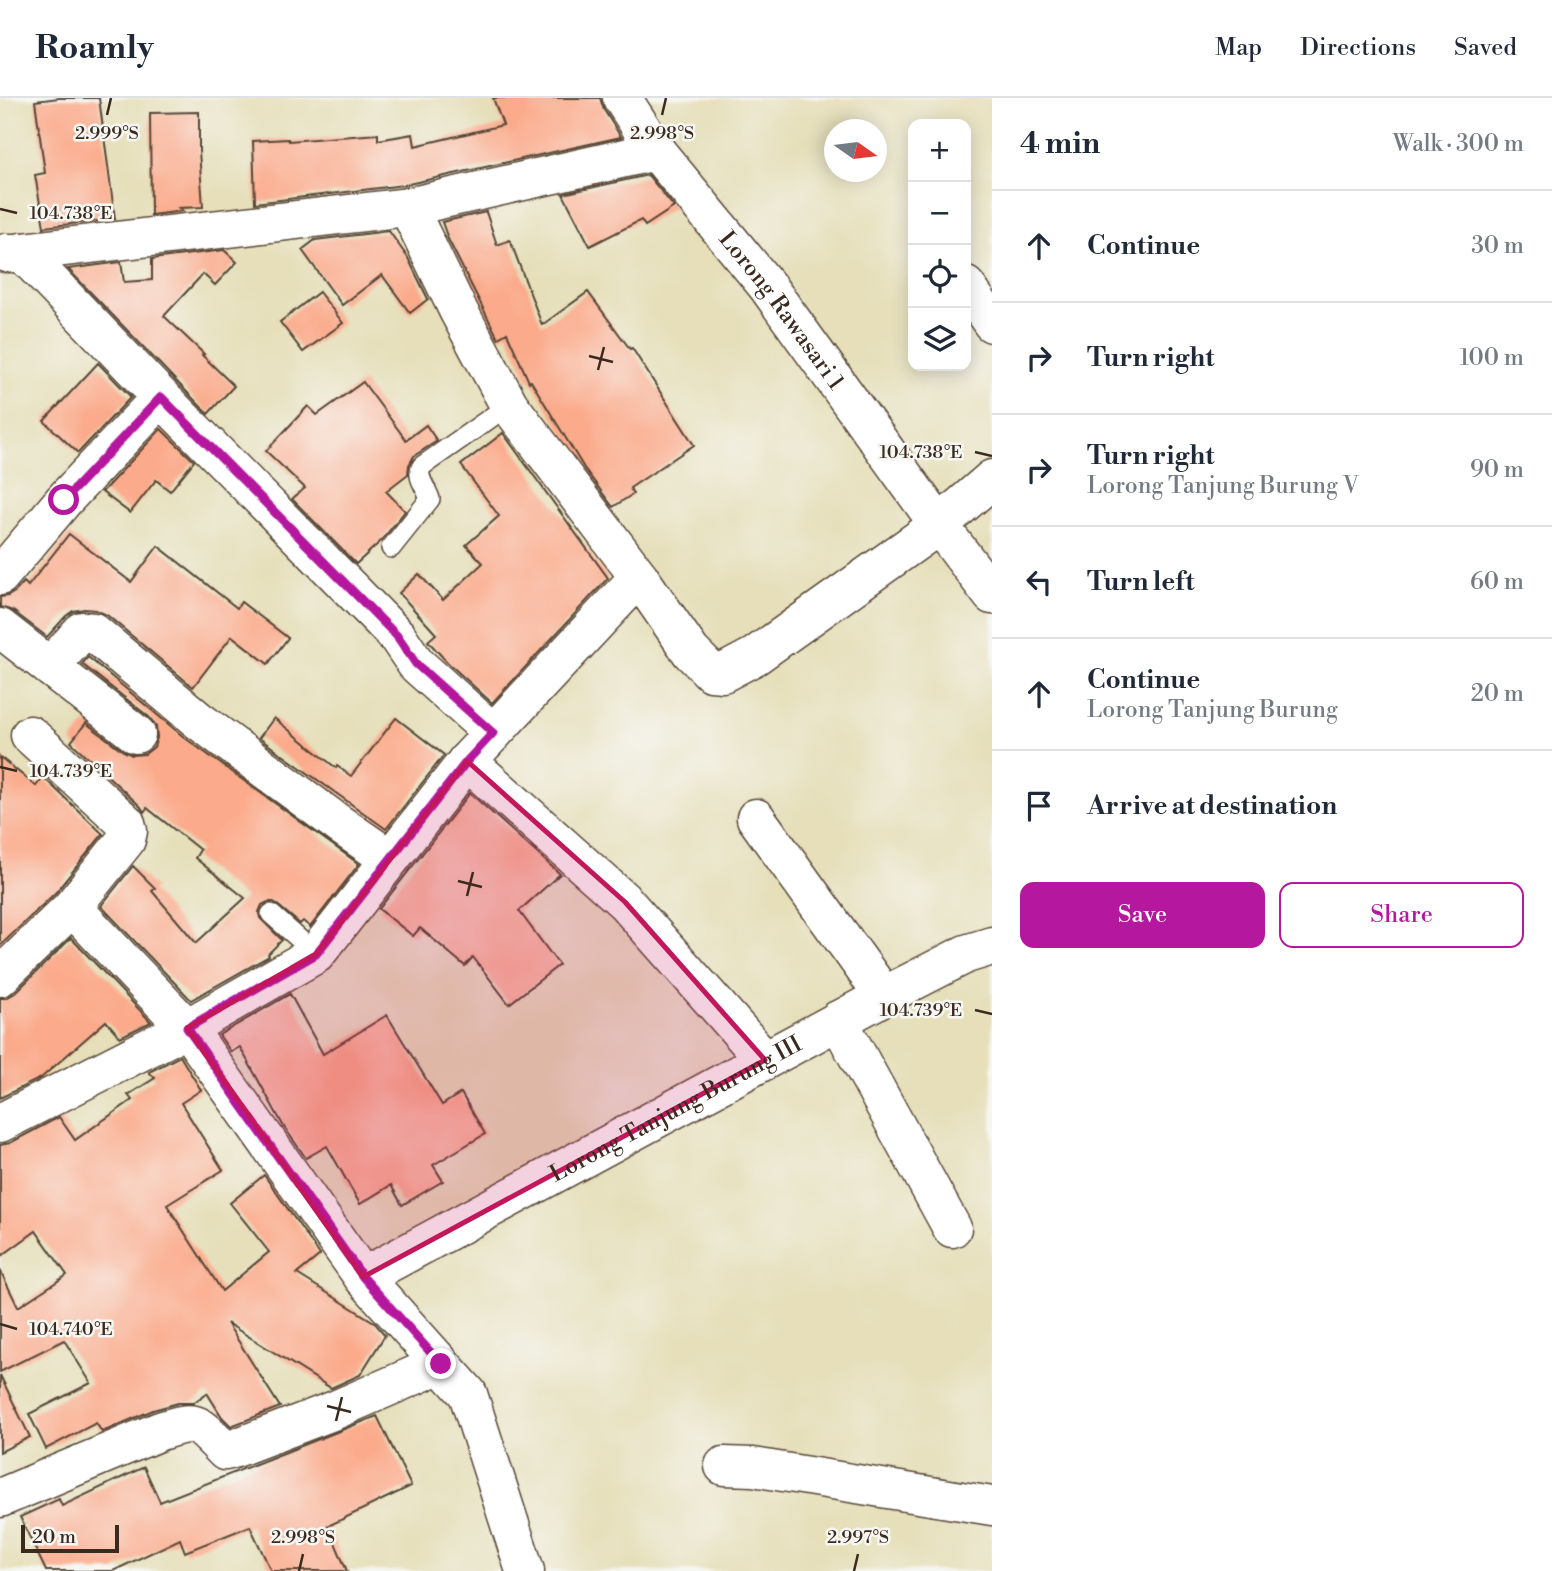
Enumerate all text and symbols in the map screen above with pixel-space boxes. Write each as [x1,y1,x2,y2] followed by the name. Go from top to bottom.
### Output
[35,28,154,69] text: Roamly
[1215,33,1262,63] text: Map
[1300,33,1416,63] text: Directions
[1454,33,1517,63] text: Saved
[824,119,887,182] north arrow
[908,119,971,371] map controls
[908,119,971,182] button: +
[75,122,139,145] text: 2.999°S
[630,122,694,145] text: 2.998°S
[1020,125,1100,163] text: 4 min
[1393,130,1524,158] text: Walk · 300 m
[908,182,971,245] button: −
[30,202,112,225] text: 104.738°E
[713,226,850,395] street label: Lorong Rawasari 1
[1020,227,1058,265] icon: ahead
[1087,230,1200,262] text: Continue
[1471,232,1524,260] text: 30 m
[908,245,971,308] button: locate
[908,308,971,371] button: layers
[1020,339,1058,377] icon: right
[1087,342,1215,374] text: Turn right
[1459,344,1524,372] text: 100 m
[1087,440,1215,472] text: Turn right
[880,441,962,464] text: 104.738°E
[1020,451,1058,489] icon: right
[1470,456,1524,484] text: 90 m
[1087,472,1359,500] text: Lorong Tanjung Burung V
[48,484,79,515] route start
[1020,563,1058,601] icon: left
[1087,566,1195,598] text: Turn left
[1470,568,1524,596] text: 60 m
[1087,664,1200,696] text: Continue
[1020,675,1058,713] icon: ahead
[1471,680,1524,708] text: 20 m
[1087,696,1338,724] text: Lorong Tanjung Burung
[30,760,112,783] text: 104.739°E
[1020,787,1058,825] icon: arrive
[1087,790,1337,822] text: Arrive at destination
[1020,882,1265,948] button: Save
[1279,882,1524,948] button: Share
[880,999,962,1022] text: 104.739°E
[545,1030,807,1189] street label: Lorong Tanjung Burung III
[29,1318,113,1341] text: 104.740°E
[425,1348,456,1379] route end
[21,1522,119,1554] scale bar
[32,1525,76,1549] text: 20 m
[271,1526,335,1549] text: 2.998°S
[827,1526,889,1549] text: 2.997°S

